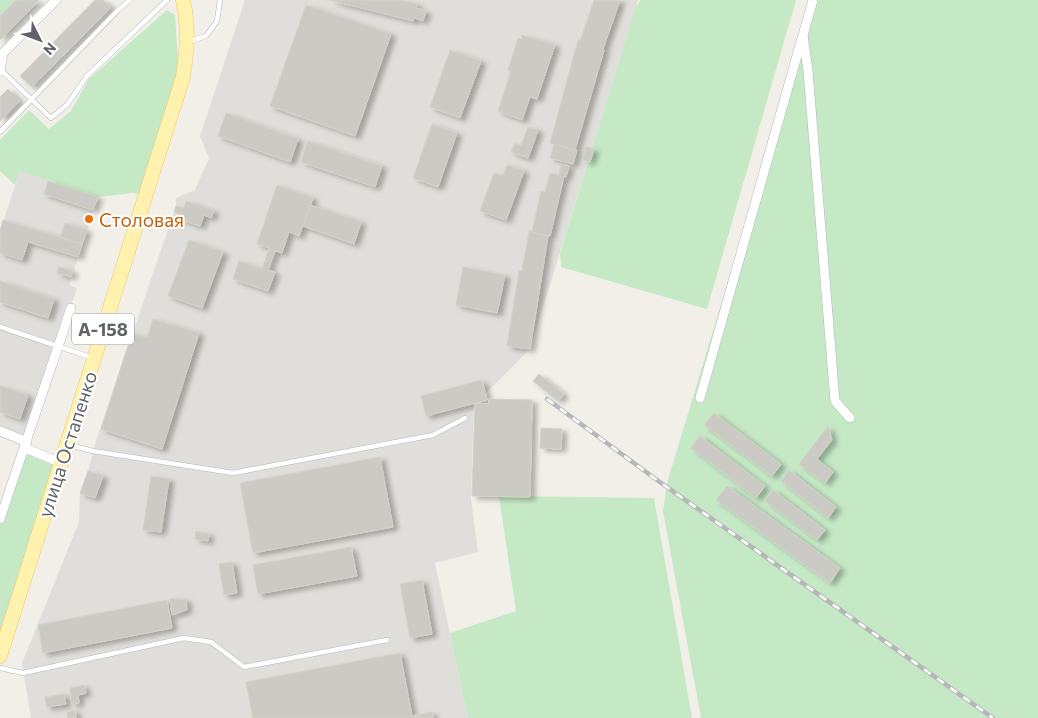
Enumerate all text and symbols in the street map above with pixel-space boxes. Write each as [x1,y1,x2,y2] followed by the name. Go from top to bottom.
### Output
[15,15,65,65] north arrow
[40,39,60,59] text: N
[99,208,184,231] place label: Столовая
[83,213,95,225] marker: Столовая
[72,314,134,344] road number: А-158
[33,368,101,520] street label: улица Остапенко

